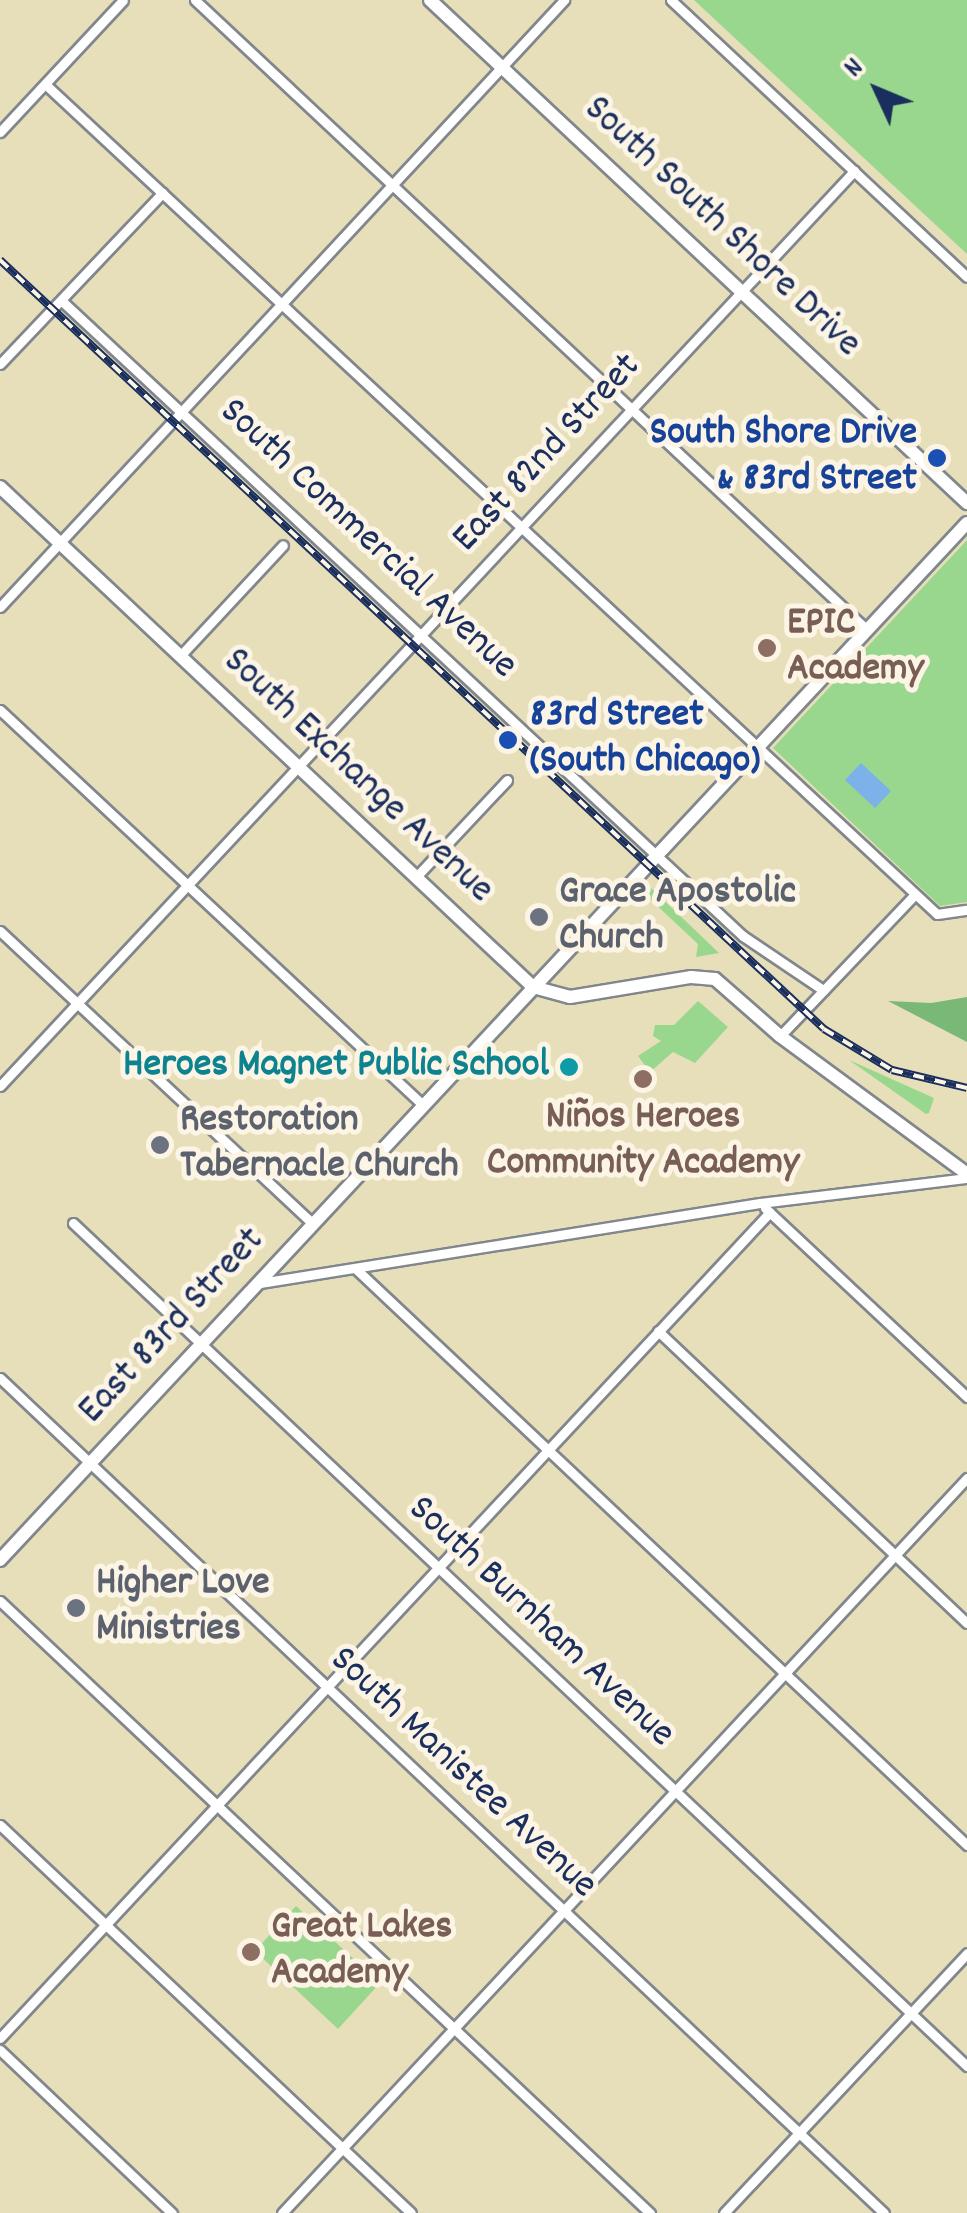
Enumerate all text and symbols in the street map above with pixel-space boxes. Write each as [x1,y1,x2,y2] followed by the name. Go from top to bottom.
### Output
[827,40,927,140] north arrow
[836,50,875,88] text: N
[572,87,870,369] street label: South South Shore Drive
[444,344,652,564] street label: East 82nd Street
[208,389,526,691] street label: South Commercial Avenue
[650,411,917,505] place label: South Shore Drive & 83rd Street
[926,447,948,469] marker: South Shore Drive & 83rd Street
[787,601,924,695] place label: EPIC Academy
[756,637,778,659] marker: EPIC Academy
[211,639,503,915] street label: South Exchange Avenue
[530,693,760,787] place label: 83rd Street (South Chicago)
[495,727,521,753] marker: 83rd Street (South Chicago)
[559,870,796,964] place label: Grace Apostolic Church
[528,906,550,928] marker: Grace Apostolic Church
[123,1043,549,1091] place label: Heroes Magnet Public School
[558,1056,580,1078] marker: Heroes Magnet Public School
[632,1068,654,1090] marker: Niños Heroes Community Academy
[487,1095,799,1189] place label: Niños Heroes Community Academy
[180,1098,459,1192] place label: Restoration Tabernacle Church
[149,1134,171,1156] marker: Restoration Tabernacle Church
[70,1219,276,1435] street label: East 83rd Street
[397,1487,683,1759] street label: South Burnham Avenue
[96,1561,270,1655] place label: Higher Love Ministries
[65,1597,87,1619] marker: Higher Love Ministries
[318,1638,606,1910] street label: South Manistee Avenue
[271,1905,452,1999] place label: Great Lakes Academy
[240,1941,262,1963] marker: Great Lakes Academy

